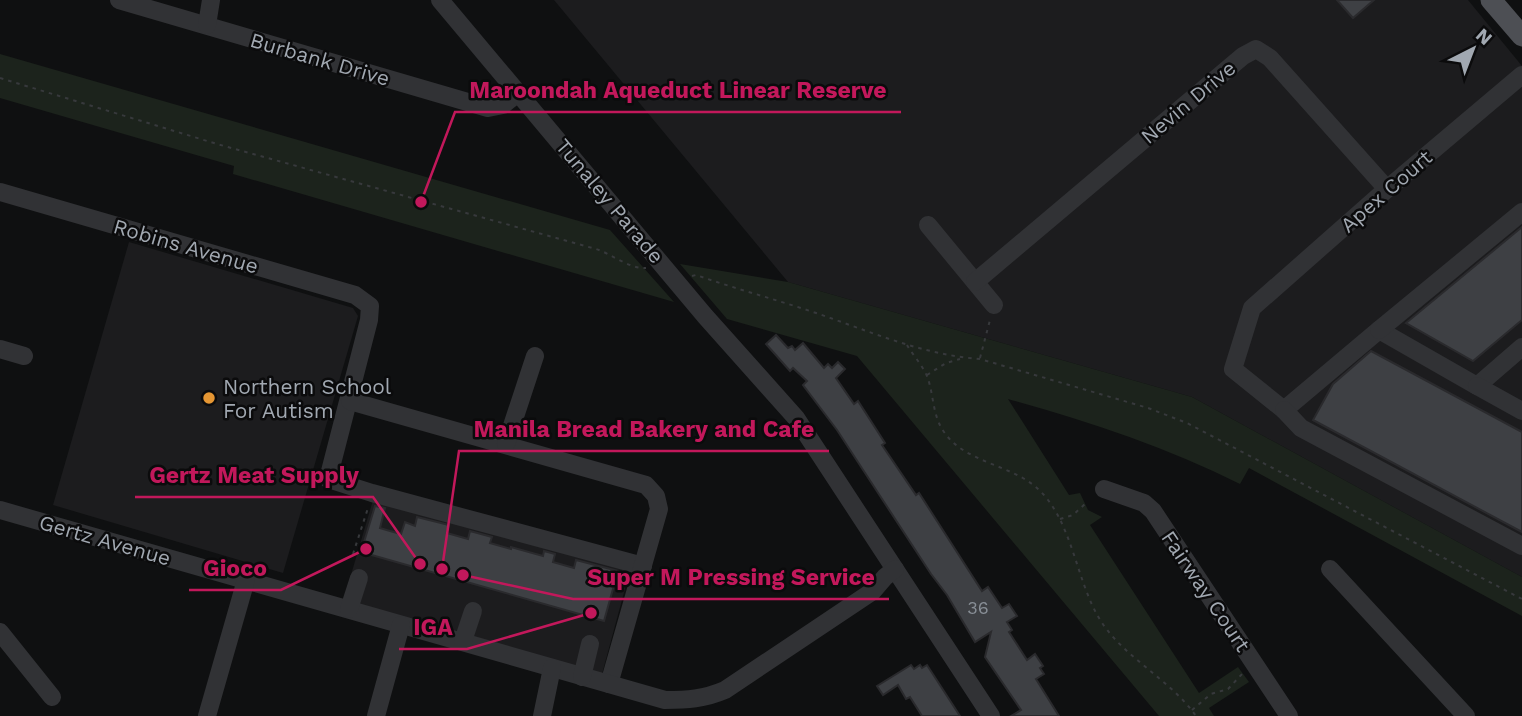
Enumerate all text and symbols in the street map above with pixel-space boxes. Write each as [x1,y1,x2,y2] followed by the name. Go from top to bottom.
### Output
[1438,14,1508,84] north arrow
[1471,23,1497,50] text: N
[247,27,393,91] street label: Burbank Drive
[1136,55,1240,149] street label: Nevin Drive
[455,68,901,112] callout: Maroondah Aqueduct Linear Reserve
[469,77,887,104] text: Maroondah Aqueduct Linear Reserve
[551,134,669,268] street label: Tunaley Parade
[1335,144,1437,238] street label: Apex Court
[111,213,261,279] street label: Robins Avenue
[223,374,392,423] place label: Northern School For Autism
[201,390,217,406] marker: Northern School For Autism
[459,407,829,451] callout: Manila Bread Bakery and Cafe
[474,416,814,443] text: Manila Bread Bakery and Cafe
[135,453,373,497] callout: Gertz Meat Supply
[149,462,359,489] text: Gertz Meat Supply
[36,509,174,571] street label: Gertz Avenue
[1156,526,1256,656] street label: Fairway Court
[189,546,281,590] callout: Gioco
[203,555,267,582] text: Gioco
[573,555,889,599] callout: Super M Pressing Service
[587,564,875,591] text: Super M Pressing Service
[967,597,989,618] house number: 36
[399,605,467,649] callout: IGA
[413,614,453,641] text: IGA

